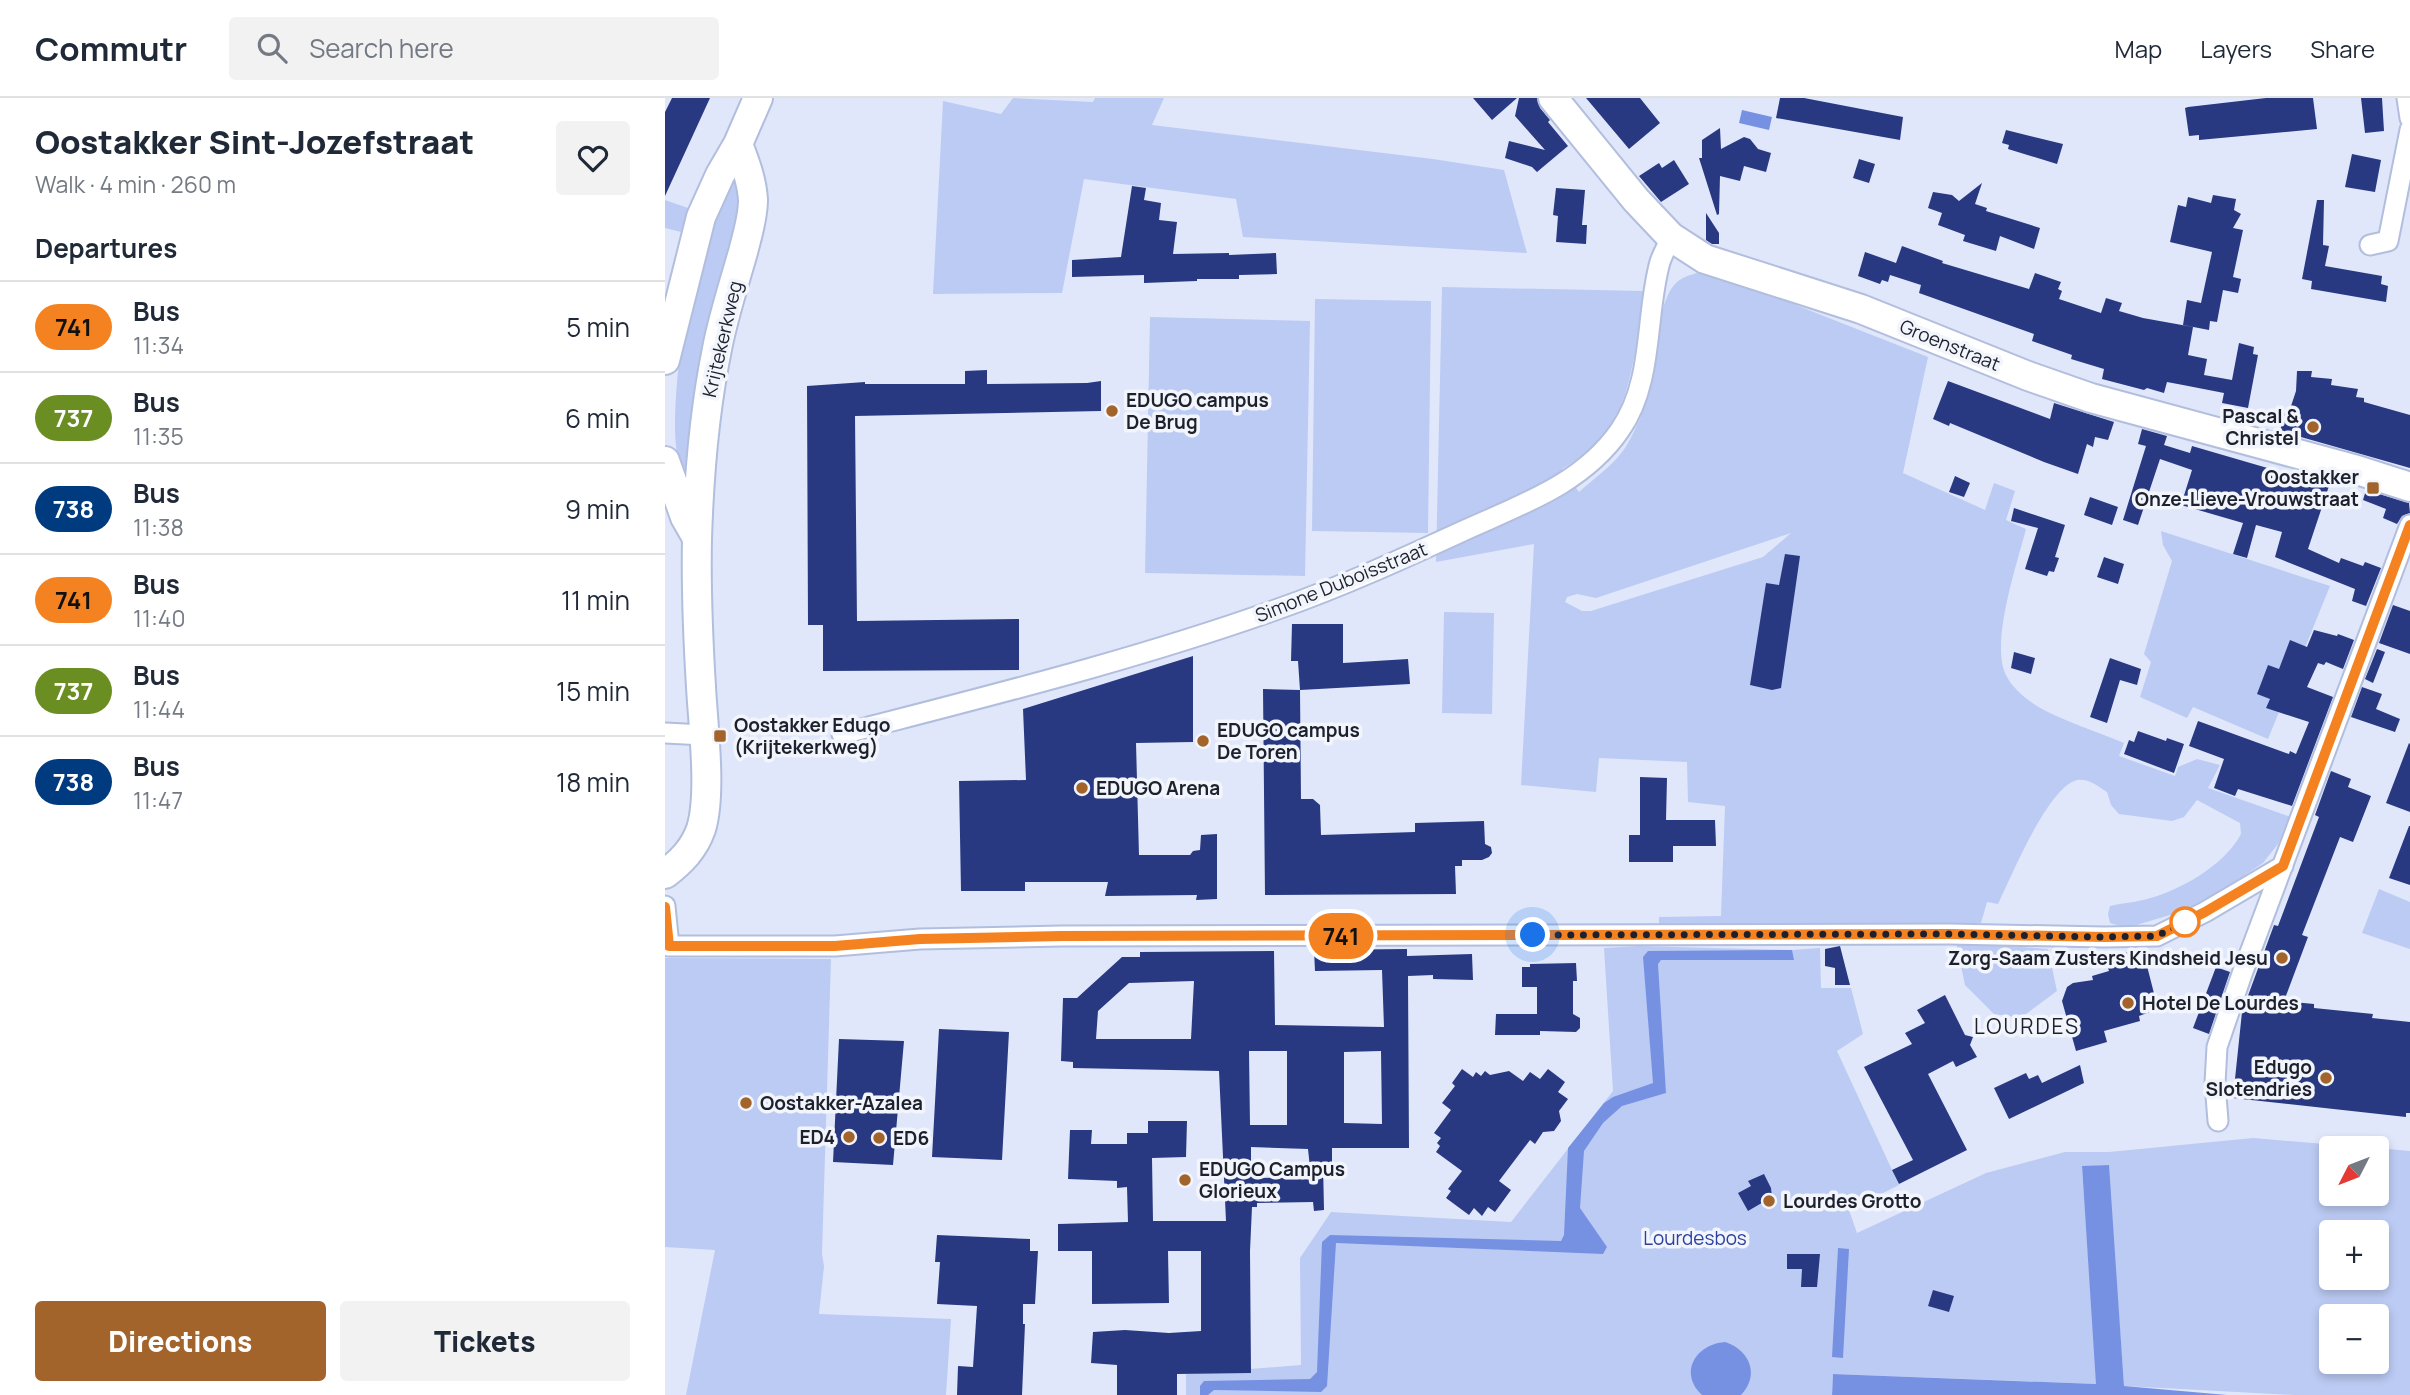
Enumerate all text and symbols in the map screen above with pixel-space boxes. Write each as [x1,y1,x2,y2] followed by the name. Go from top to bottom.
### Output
[229,17,719,80] search box
[35,26,187,71] text: Commutr
[253,29,291,67] icon: search
[309,30,454,66] text: Search here
[2115,32,2162,65] text: Map
[2200,32,2272,65] text: Layers
[2310,32,2375,65] text: Share
[35,119,474,164] text: Oostakker Sint-Jozefstraat
[556,121,630,195] button: heart
[35,168,236,200] text: Walk · 4 min · 260 m
[35,230,177,266] text: Departures
[696,278,748,400] street label: Krijtekerkweg
[133,293,180,329] text: Bus
[566,309,630,345] text: 5 min
[55,310,92,343] text: 741
[1896,313,2004,377] street label: Groenstraat
[133,329,184,361] text: 11:34
[133,384,180,420] text: Bus
[1126,387,1269,435] place label: EDUGO campus De Brug
[565,400,630,436] text: 6 min
[54,401,93,434] text: 737
[1104,403,1120,419] marker: EDUGO campus De Brug
[2222,403,2299,451] place label: Pascal & Christel
[2305,419,2321,435] marker: Pascal & Christel
[133,420,184,452] text: 11:35
[2135,464,2359,512] place label: Oostakker Onze-Lieve-Vrouwstraat
[133,475,180,511] text: Bus
[2365,480,2381,496] marker: Oostakker Onze-Lieve-Vrouwstraat
[565,491,630,527] text: 9 min
[53,492,94,525] text: 738
[133,511,184,543] text: 11:38
[1251,536,1431,628] street label: Simone Duboisstraat
[133,566,180,602] text: Bus
[561,582,630,618] text: 11 min
[55,583,92,616] text: 741
[133,602,185,634] text: 11:40
[133,657,180,693] text: Bus
[556,673,630,709] text: 15 min
[54,674,93,707] text: 737
[133,693,185,725] text: 11:44
[734,712,890,760] place label: Oostakker Edugo (Krijtekerkweg)
[1217,717,1360,765] place label: EDUGO campus De Toren
[712,728,728,744] marker: Oostakker Edugo (Krijtekerkweg)
[1195,733,1211,749] marker: EDUGO campus De Toren
[133,748,180,784] text: Bus
[556,764,630,800] text: 18 min
[53,765,94,798] text: 738
[1096,775,1220,801] place label: EDUGO Arena
[1074,780,1090,796] marker: EDUGO Arena
[133,784,183,816] text: 11:47
[2170,907,2200,937] unlabelled marker
[1301,913,1381,959] line badge: 741
[1515,917,1550,952] your location
[1323,919,1359,952] text: 741
[1948,945,2268,971] place label: Zorg-Saam Zusters Kindsheid Jesu
[2274,950,2290,966] marker: Zorg-Saam Zusters Kindsheid Jesu
[2142,990,2299,1016] place label: Hotel De Lourdes
[2120,995,2136,1011] marker: Hotel De Lourdes
[1974,1012,2080,1040] district label: LOURDES
[2205,1054,2312,1102] place label: Edugo Slotendries
[2318,1070,2334,1086] marker: Edugo Slotendries
[760,1090,923,1116] place label: Oostakker-Azalea
[738,1095,754,1111] marker: Oostakker-Azalea
[799,1124,835,1150] place label: ED4
[893,1125,929,1151] place label: ED6
[841,1129,857,1145] marker: ED4
[871,1130,887,1146] marker: ED6
[2319,1136,2389,1206] north arrow
[2319,1136,2389,1374] map controls
[1199,1156,1345,1204] place label: EDUGO Campus Glorieux
[1177,1172,1193,1188] marker: EDUGO Campus Glorieux
[1783,1188,1922,1214] place label: Lourdes Grotto
[1761,1193,1777,1209] marker: Lourdes Grotto
[2319,1220,2389,1290] button: +
[1643,1225,1747,1251] park label: Lourdesbos
[35,1301,326,1381] button: Directions
[340,1301,630,1381] button: Tickets
[2319,1304,2389,1374] button: −

